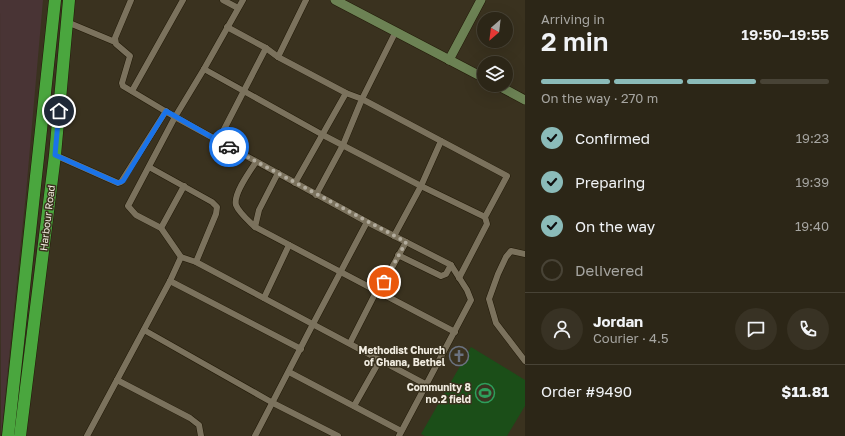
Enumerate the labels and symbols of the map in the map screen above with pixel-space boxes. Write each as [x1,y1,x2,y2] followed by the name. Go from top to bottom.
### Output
[477,12,513,48] north arrow
[42,94,76,128] pin
[209,127,249,167] courier
[37,184,57,252] street label: Harbour Road
[367,265,401,299] pin
[359,344,446,368] place label: Methodist Church of Ghana, Bethel
[448,345,470,367] church icon: Methodist Church of Ghana, Bethel
[407,381,471,405] place label: Community 8 no.2 field
[474,382,496,404] sports icon: Community 8 no.2 field

